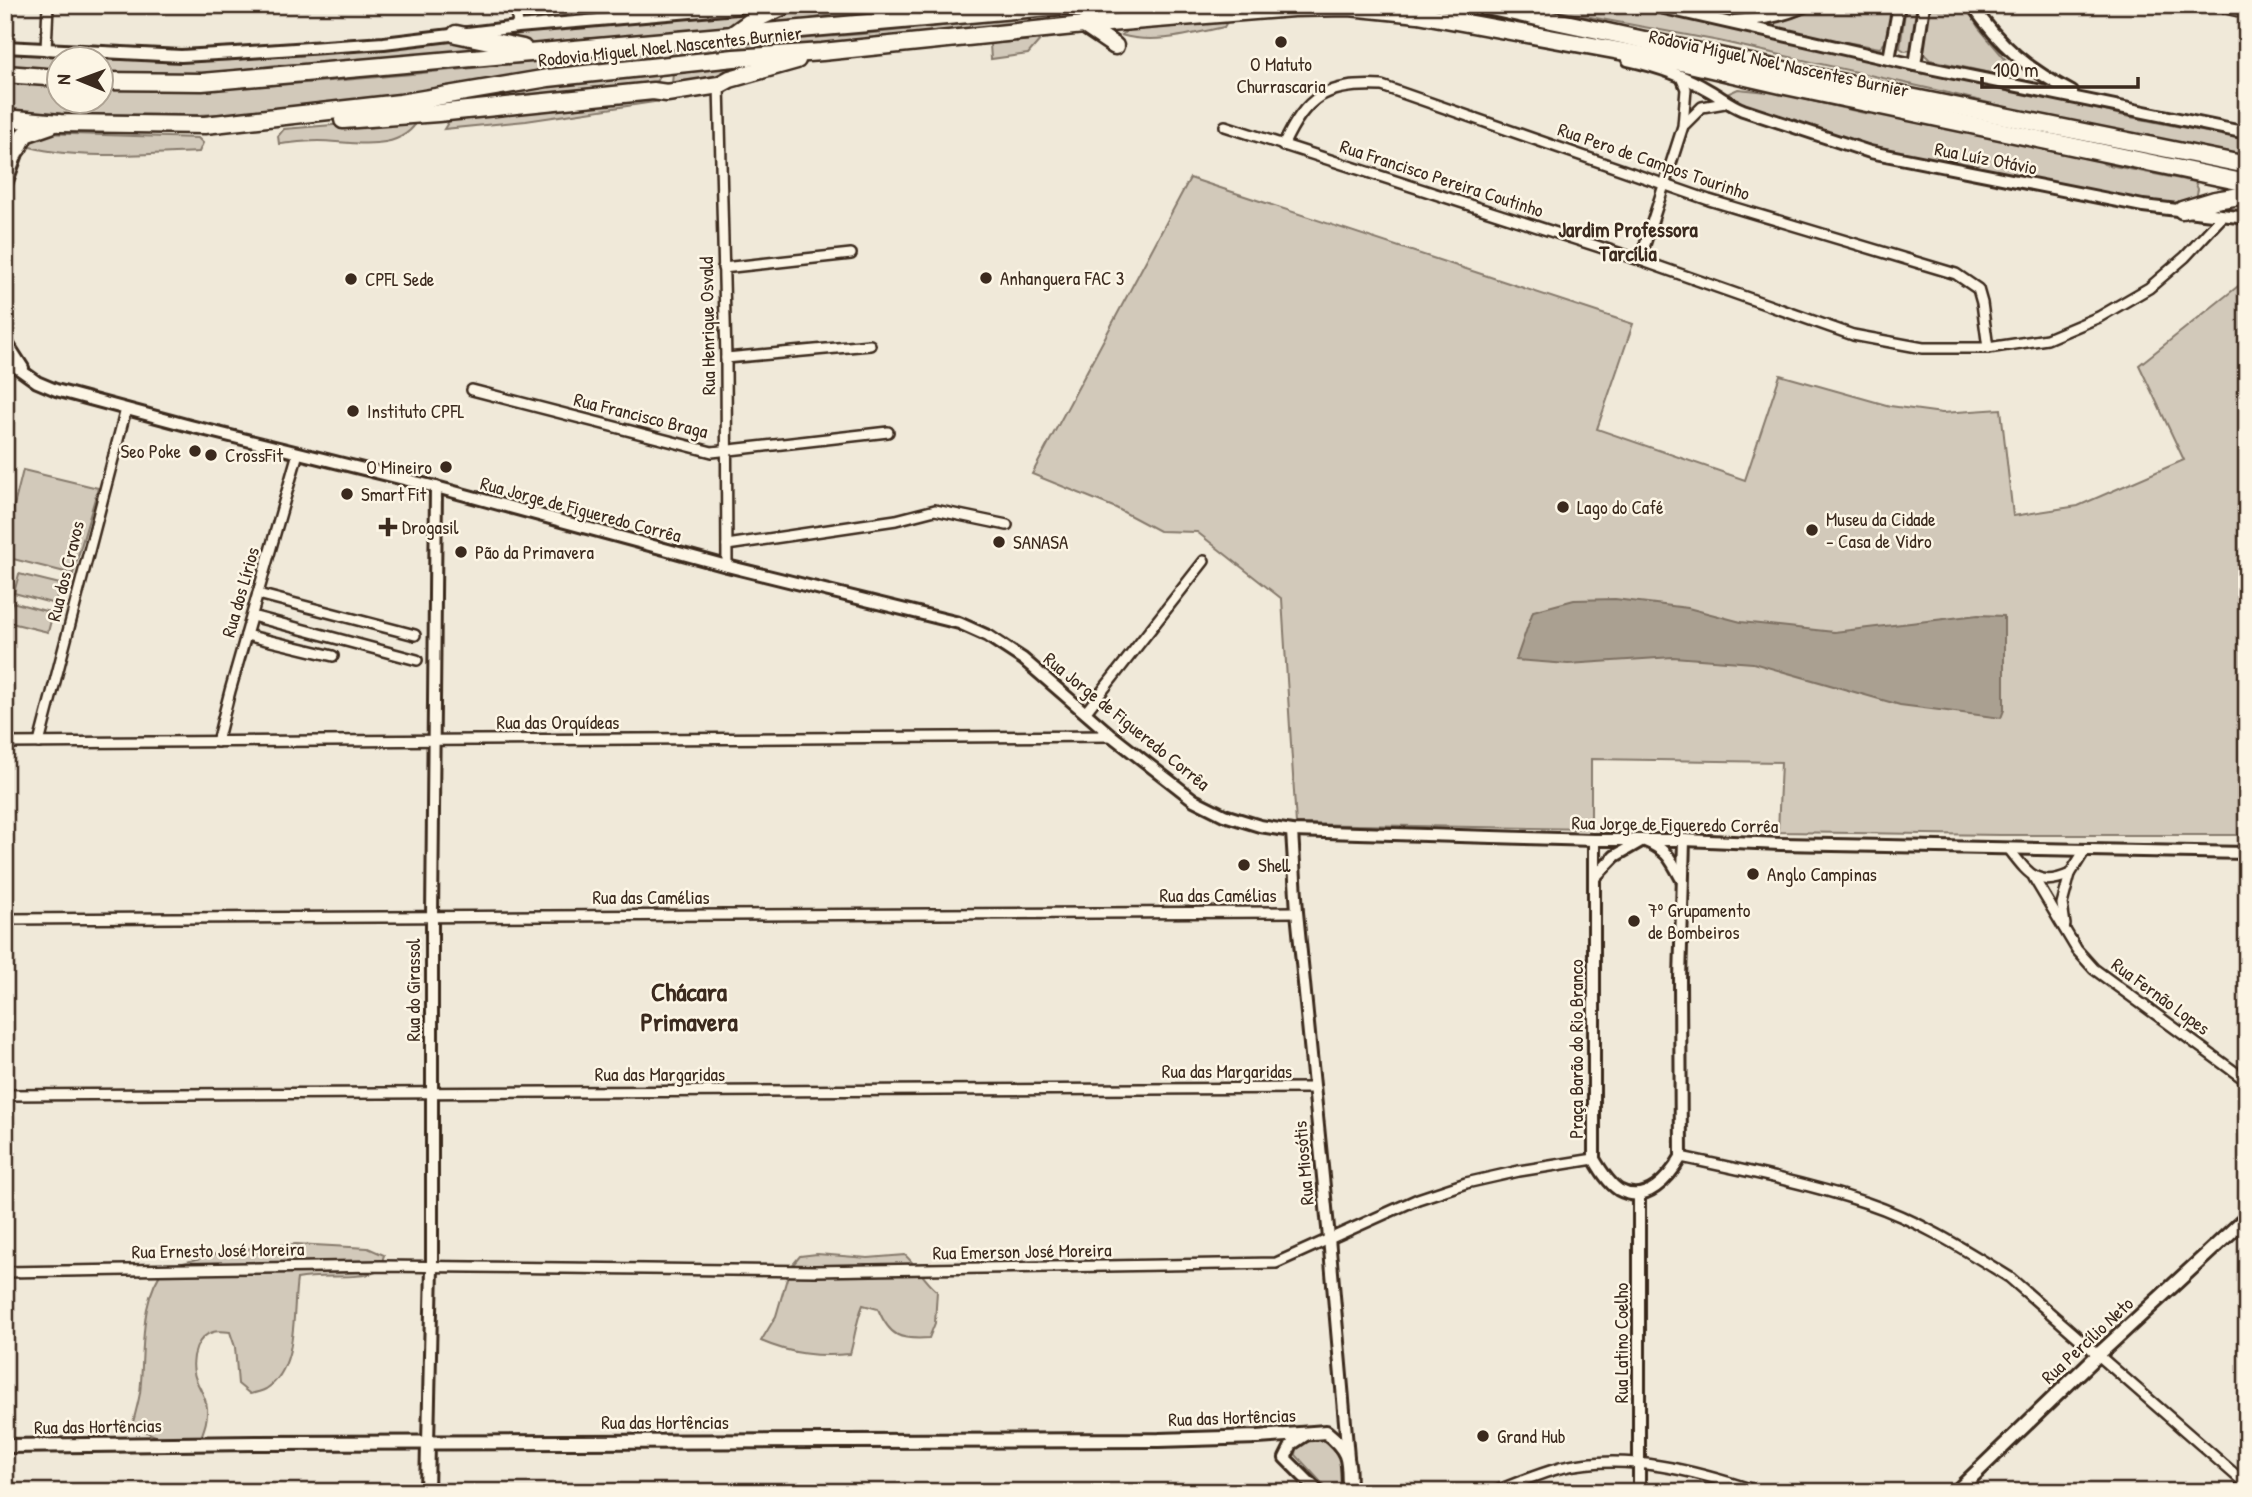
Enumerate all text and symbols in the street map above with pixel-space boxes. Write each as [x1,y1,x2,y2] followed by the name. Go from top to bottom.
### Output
[537,19,804,73] street label: Rodovia Miguel Noel Nascentes Burnier
[1647,23,1912,103] street label: Rodovia Miguel Noel Nascentes Burnier
[1273,34,1289,50] marker: O Matuto Churrascaria
[46,46,116,116] north arrow
[1982,46,2138,90] scale bar
[1236,51,1326,99] place label: O Matuto Churrascaria
[1993,55,2039,84] text: 100 m
[50,74,76,85] text: N
[1554,116,1754,206] street label: Rua Pero de Campos Tourinho
[1337,133,1547,223] street label: Rua Francisco Pereira Coutinho
[1933,135,2040,181] street label: Rua Luíz Otávio
[1558,215,1699,268] district label: Jardim Professora Tarcília
[693,256,721,395] street label: Rua Henrique Osvald
[1000,265,1124,291] place label: Anhanguera FAC 3
[365,266,435,292] place label: CPFL Sede
[978,270,994,286] marker: Anhanguera FAC 3
[343,271,359,287] marker: CPFL Sede
[571,386,711,444] street label: Rua Francisco Braga
[367,398,465,424] place label: Instituto CPFL
[345,403,361,419] marker: Instituto CPFL
[120,438,181,464] place label: Seo Poke
[225,442,283,468] place label: CrossFit
[187,443,203,459] marker: Seo Poke
[203,447,219,463] marker: CrossFit
[366,454,432,480] place label: O Mineiro
[438,459,454,475] marker: O Mineiro
[478,470,685,548] street label: Rua Jorge de Figueredo Corrêa
[361,481,427,507] place label: Smart Fit
[339,486,355,502] marker: Smart Fit
[1577,494,1664,520] place label: Lago do Café
[1555,499,1571,515] marker: Lago do Café
[1826,506,1936,554] place label: Museu da Cidade - Casa de Vidro
[402,514,459,540] place label: Drogasil
[40,518,90,624] street label: Rua dos Cravos
[380,519,396,535] marker: Drogasil
[1804,522,1820,538] marker: Museu da Cidade - Casa de Vidro
[1013,529,1068,555] place label: SANASA
[991,534,1007,550] marker: SANASA
[475,539,594,565] place label: Pão da Primavera
[215,544,265,640] street label: Rua dos Lírios
[453,544,469,560] marker: Pão da Primavera
[1038,646,1216,797] street label: Rua Jorge de Figueredo Corrêa
[497,709,619,735] street label: Rua das Orquídeas
[1571,809,1779,839] street label: Rua Jorge de Figueredo Corrêa
[1258,852,1291,878] place label: Shell
[1236,857,1252,873] marker: Shell
[1767,861,1877,887] place label: Anglo Campinas
[1745,866,1761,882] marker: Anglo Campinas
[1159,882,1277,908] street label: Rua das Camélias
[592,884,710,910] street label: Rua das Camélias
[1648,897,1751,945] place label: 7º Grupamento de Bombeiros
[1626,913,1642,929] marker: 7º Grupamento de Bombeiros
[400,938,426,1041] street label: Rua do Girassol
[2106,951,2216,1041] street label: Rua Fernão Lopes
[1563,959,1589,1139] street label: Praça Barão do Rio Branco
[640,974,738,1039] district label: Chácara Primavera
[1162,1058,1292,1084] street label: Rua das Margaridas
[595,1061,725,1087] street label: Rua das Margaridas
[1286,1120,1320,1206] street label: Rua Miosótis
[131,1235,305,1265] street label: Rua Ernesto José Moreira
[932,1236,1112,1266] street label: Rua Emerson José Moreira
[1608,1283,1634,1403] street label: Rua Latino Coelho
[2035,1290,2139,1389] street label: Rua Percílio Neto
[1168,1402,1296,1432] street label: Rua das Hortências
[601,1409,729,1435] street label: Rua das Hortências
[34,1412,162,1440] street label: Rua das Hortências
[1497,1423,1566,1449] place label: Grand Hub
[1475,1428,1491,1444] marker: Grand Hub

